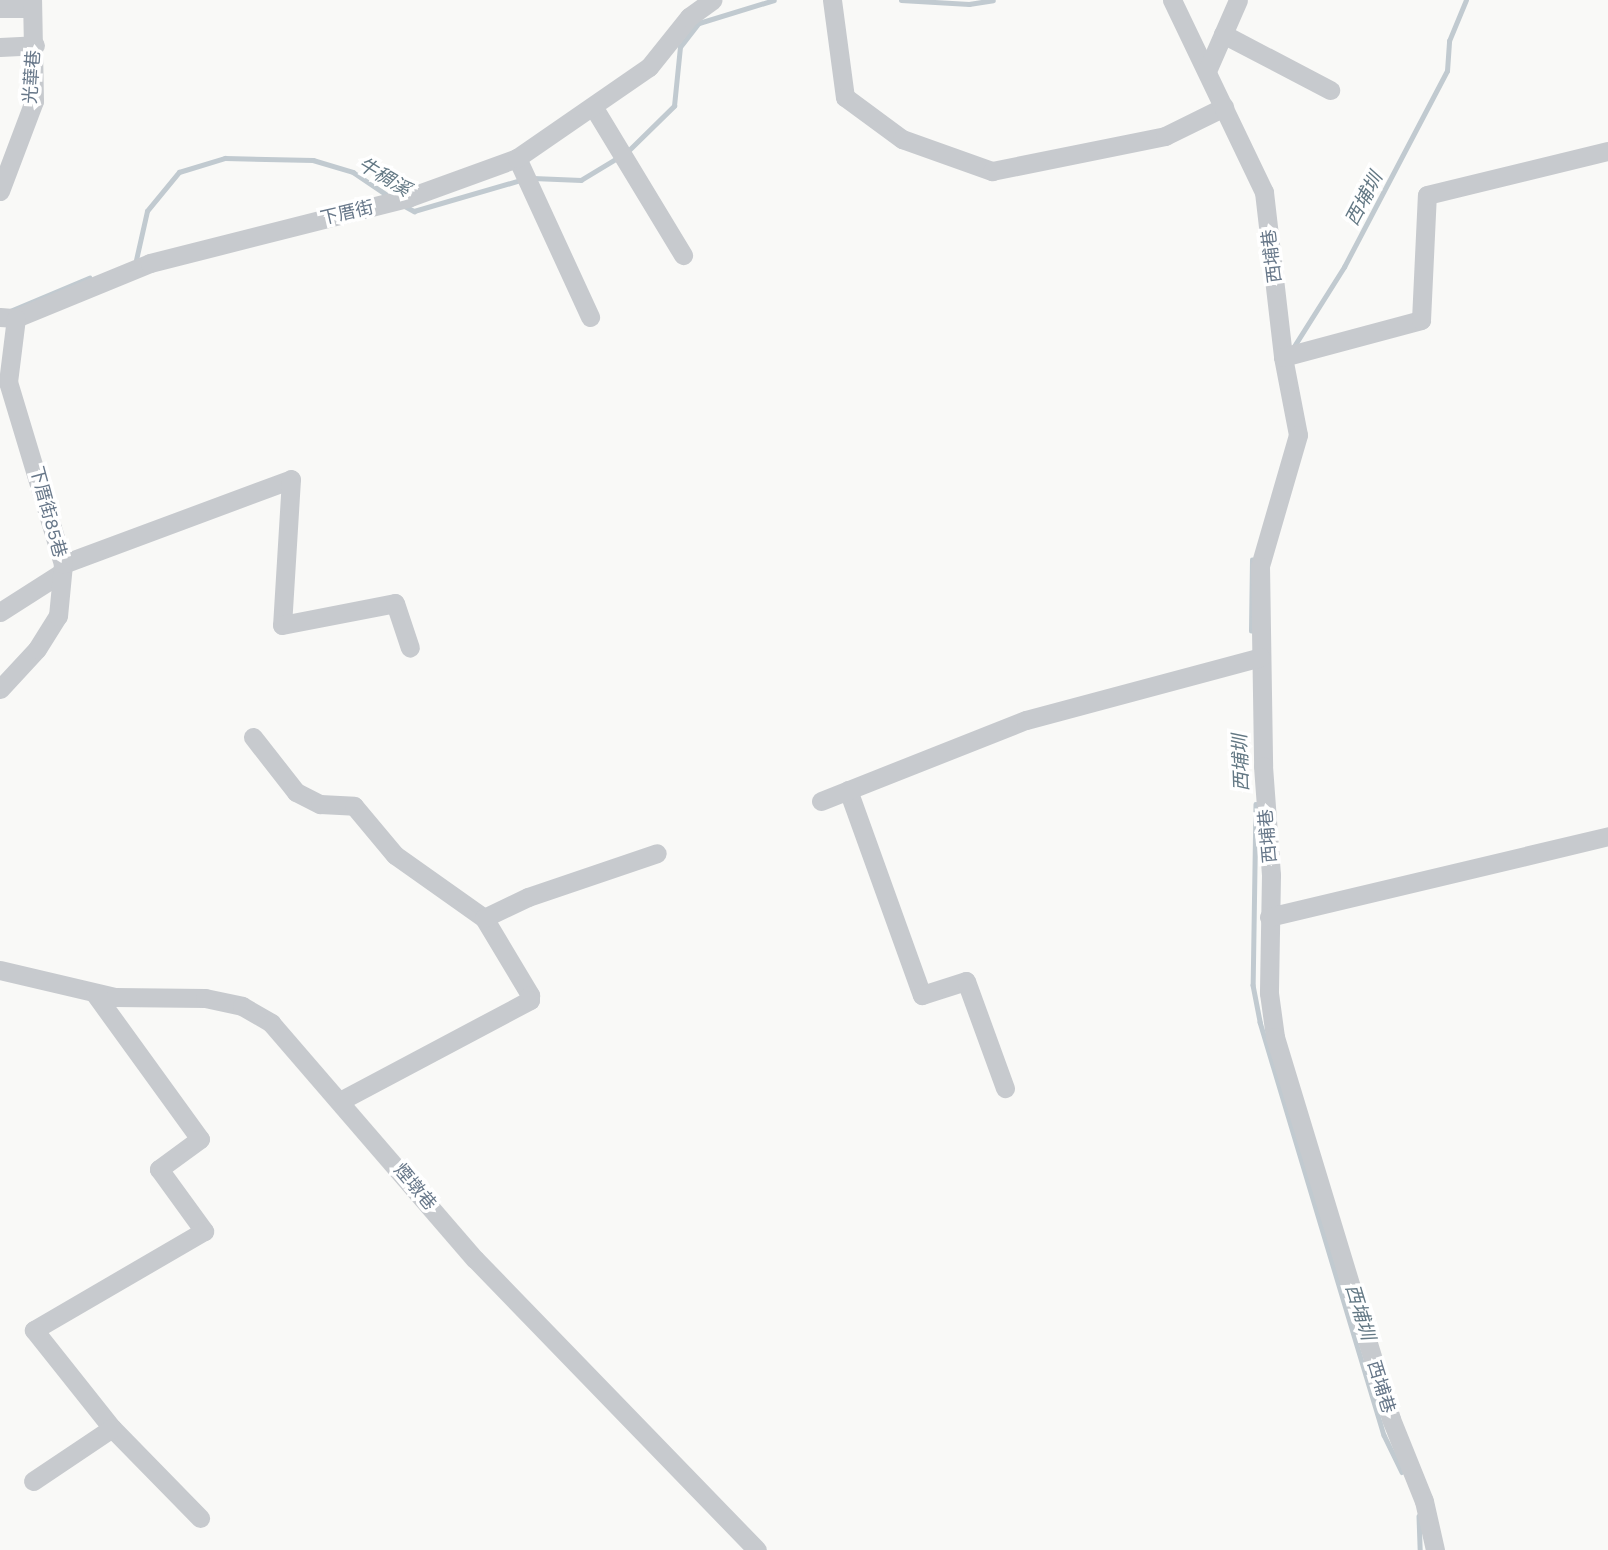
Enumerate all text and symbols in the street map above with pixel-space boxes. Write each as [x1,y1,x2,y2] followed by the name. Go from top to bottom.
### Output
[19,49,45,105] street label: 光華巷
[354,153,414,201] water label: 牛稠溪
[1341,168,1387,230] water label: 西埔圳
[318,196,376,230] street label: 下厝街
[1258,228,1286,284] street label: 西埔巷
[25,464,71,560] street label: 下厝街85巷
[1229,734,1253,792] water label: 西埔圳
[1255,808,1281,864] street label: 西埔巷
[389,1159,441,1215] street label: 煙墩巷
[1341,1281,1379,1343] water label: 西埔圳
[1363,1358,1399,1416] street label: 西埔巷

